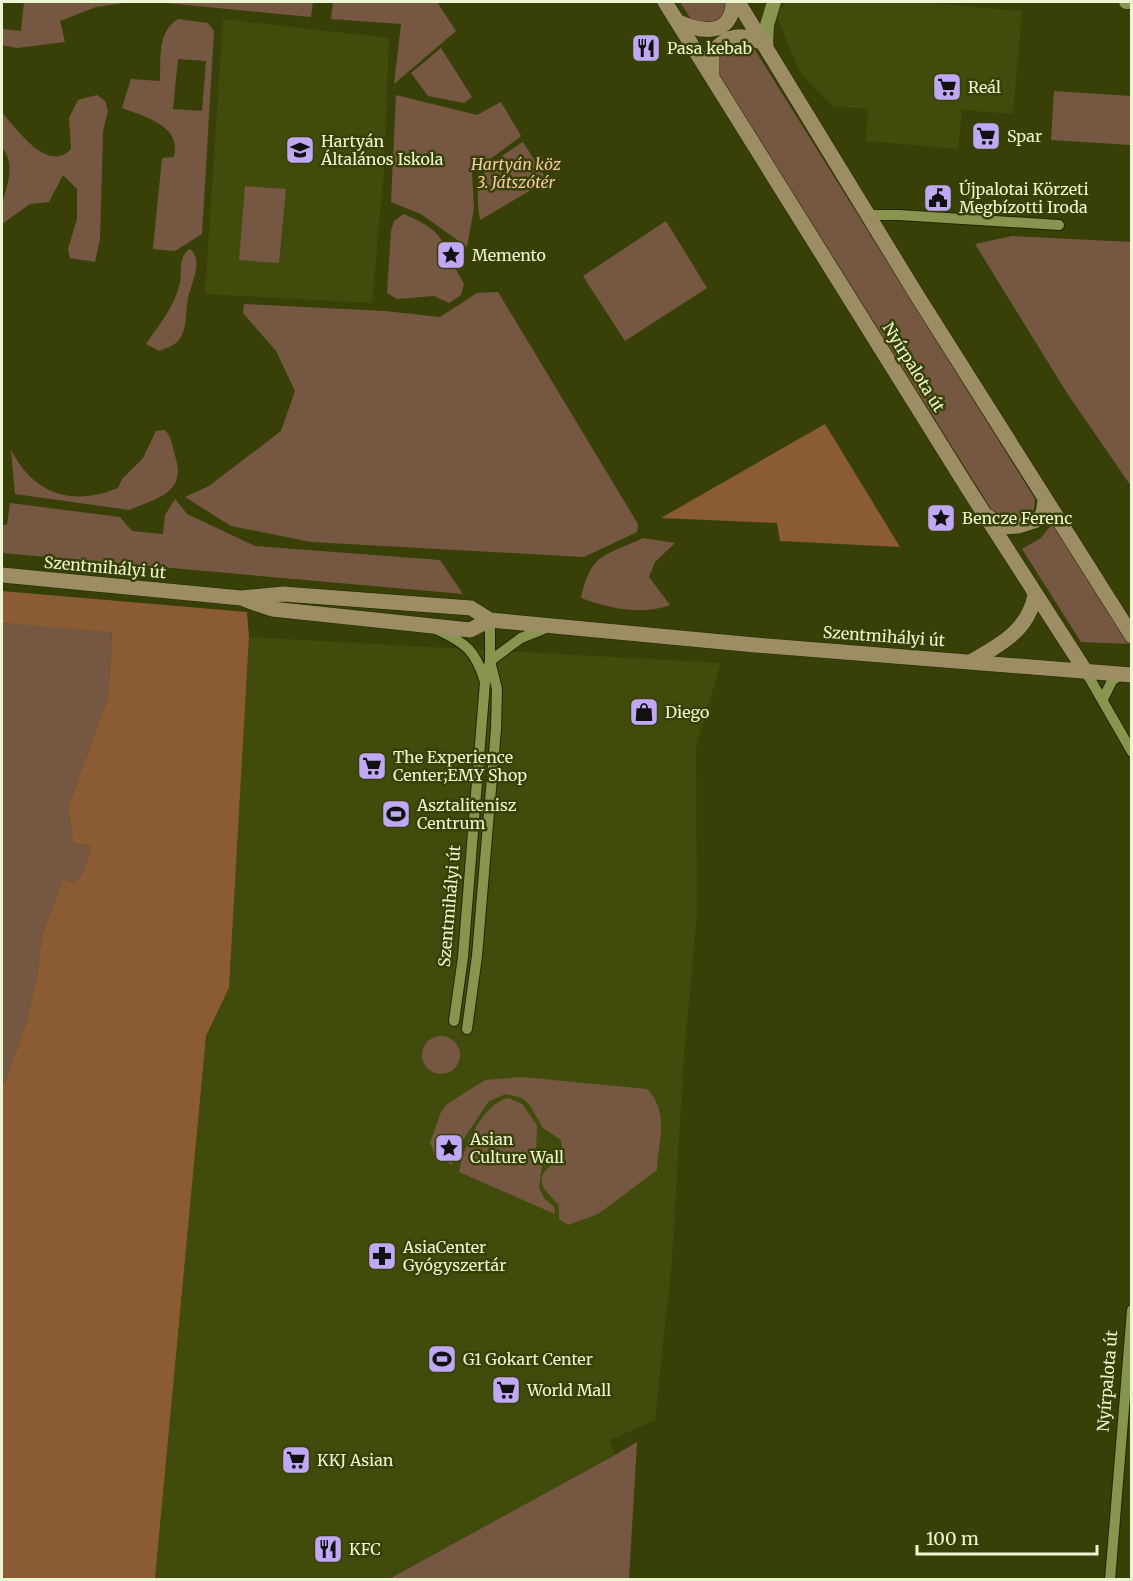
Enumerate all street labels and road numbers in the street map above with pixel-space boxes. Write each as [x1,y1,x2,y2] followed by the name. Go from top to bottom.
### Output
[879,319,950,416] street label: Nyírpalota út
[43,552,167,582] street label: Szentmihályi út
[822,622,946,650] street label: Szentmihályi út
[434,844,464,968] street label: Szentmihályi út
[1093,1329,1121,1433] street label: Nyírpalota út

